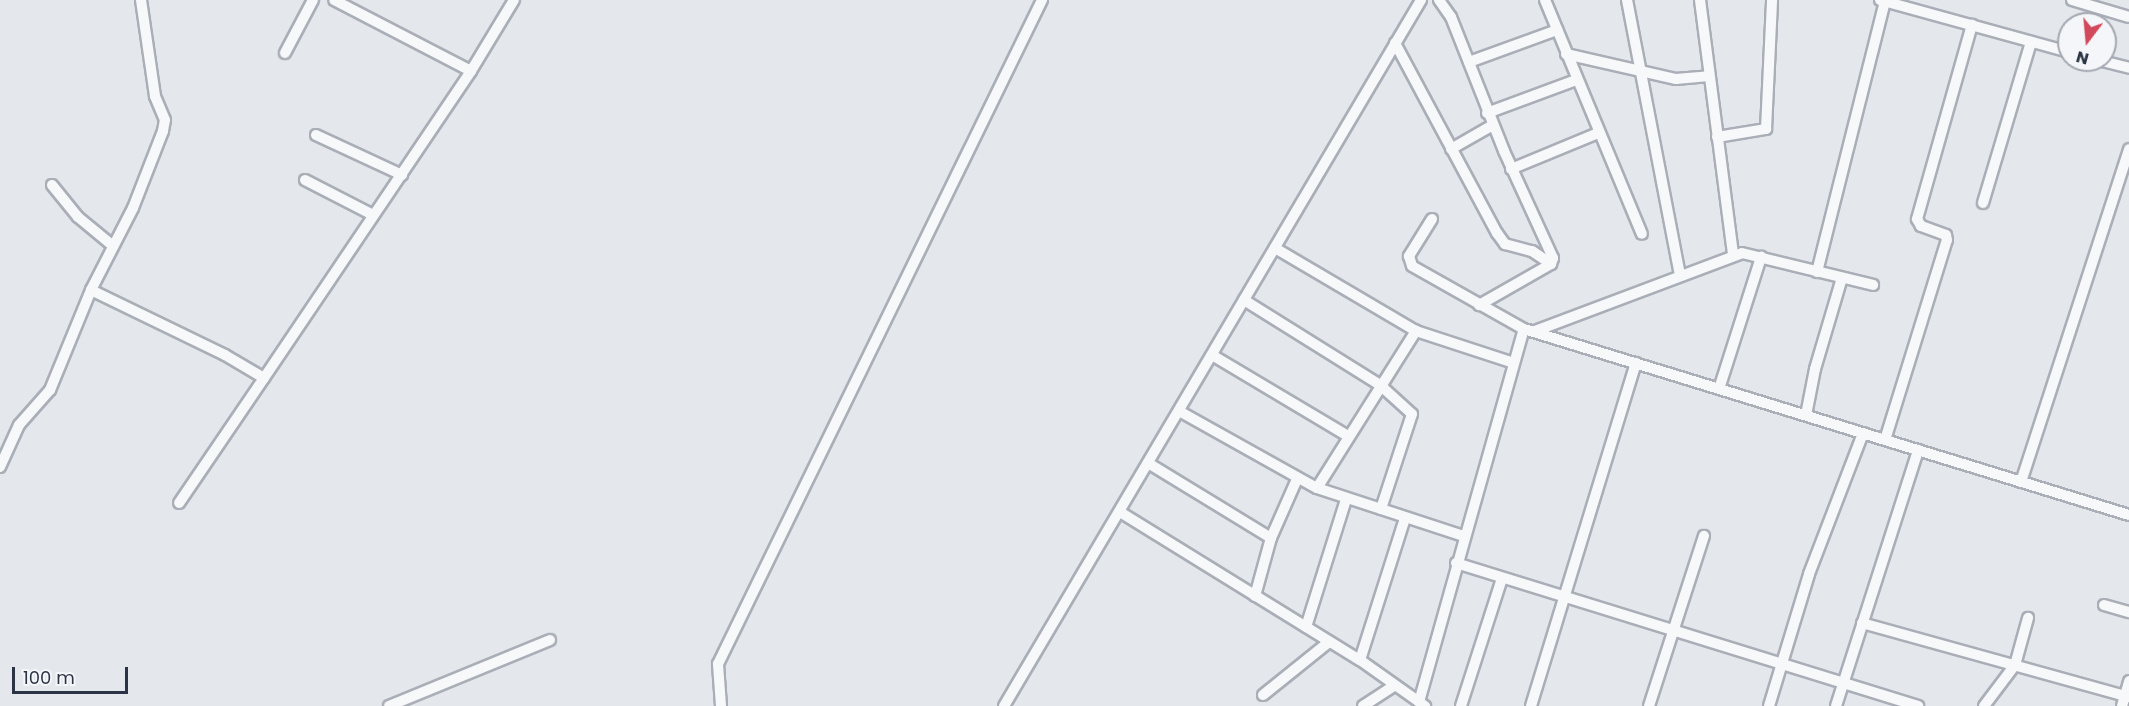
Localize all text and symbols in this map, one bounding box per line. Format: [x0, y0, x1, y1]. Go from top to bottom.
north arrow [2057, 12, 2117, 72]
text: N [2073, 45, 2091, 71]
scale bar [15, 655, 130, 693]
text: 100 m [23, 665, 75, 690]

